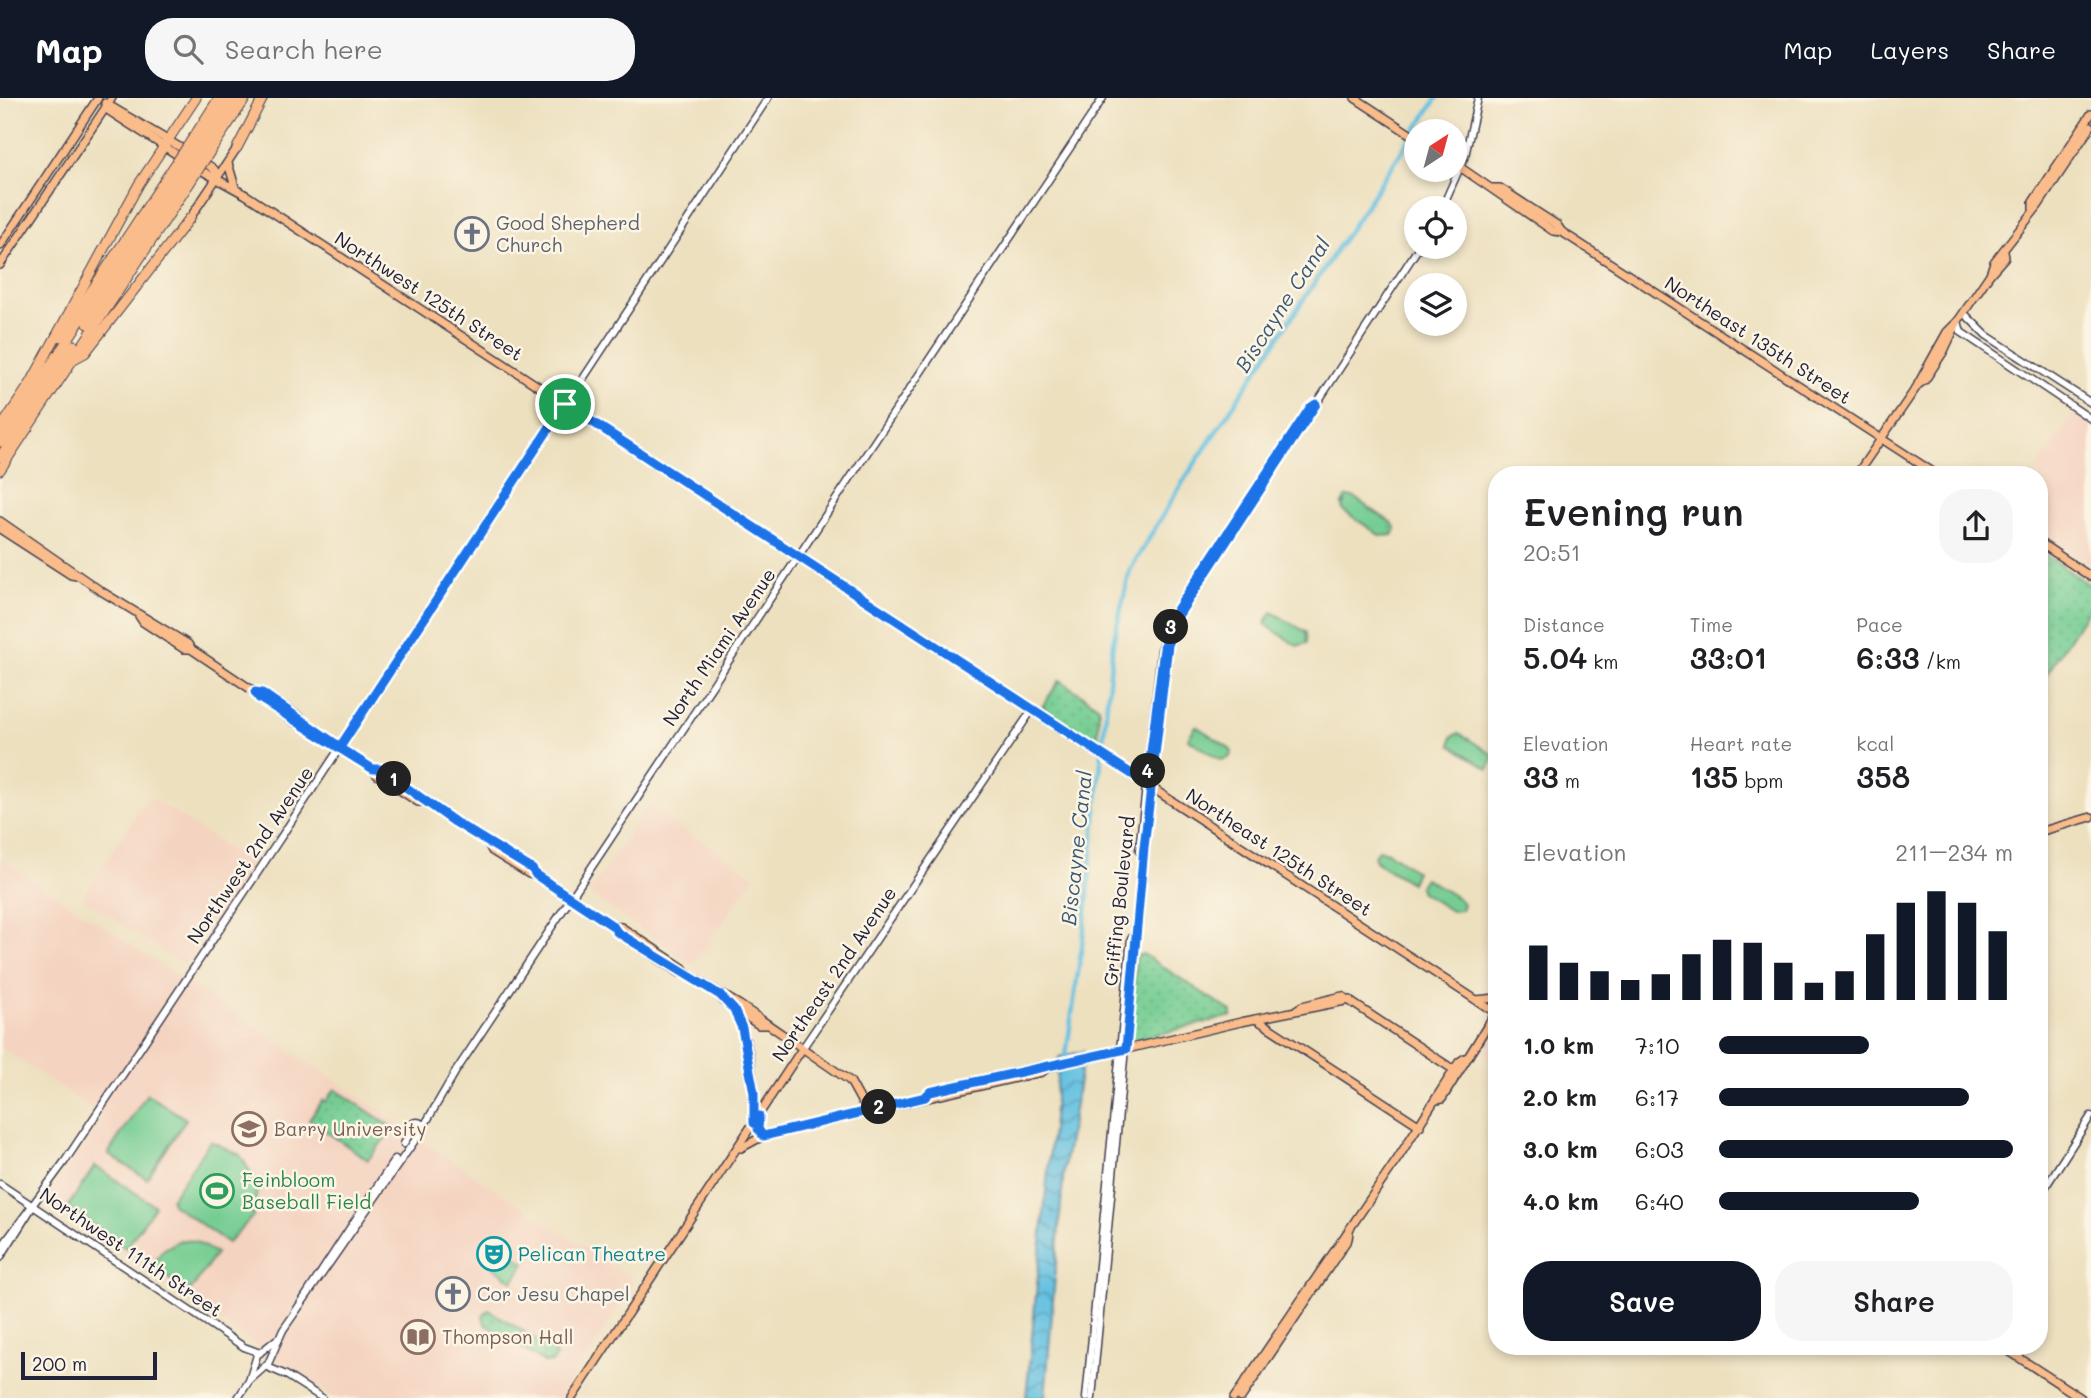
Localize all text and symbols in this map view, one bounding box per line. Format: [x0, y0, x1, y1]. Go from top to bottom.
search box [145, 18, 635, 81]
text: Map [35, 28, 103, 71]
icon: search [169, 30, 207, 68]
text: Search here [225, 32, 383, 66]
text: Map [1784, 34, 1832, 65]
text: Layers [1870, 34, 1949, 65]
text: Share [1987, 34, 2056, 65]
north arrow [1404, 119, 1466, 182]
map controls [1404, 119, 1467, 336]
button: locate [1404, 196, 1467, 259]
place label: Good Shepherd Church [496, 210, 640, 257]
church icon: Good Shepherd Church [453, 215, 491, 253]
street label: Northwest 125th Street [330, 225, 528, 366]
water label: Biscayne Canal [1228, 231, 1336, 377]
street label: Northeast 135th Street [1660, 270, 1856, 409]
button: layers [1404, 273, 1467, 336]
pin [535, 374, 595, 434]
icon: arrive [546, 385, 584, 423]
text: Evening run [1523, 486, 1744, 536]
button: share [1939, 489, 2013, 563]
text: 20:51 [1523, 537, 1581, 567]
street label: North Miami Avenue [656, 563, 781, 731]
pin: 3 [1154, 610, 1188, 644]
text: Distance [1523, 612, 1605, 637]
text: Time [1690, 612, 1733, 637]
text: Pace [1856, 612, 1903, 637]
text: 3 [1165, 614, 1176, 639]
text: 5.04 [1523, 637, 1587, 677]
text: 33:01 [1690, 637, 1767, 677]
text: 6:33 [1856, 637, 1920, 677]
text: km [1587, 649, 1619, 674]
text: /km [1920, 649, 1961, 674]
text: Elevation [1523, 731, 1608, 756]
text: Heart rate [1690, 731, 1792, 756]
text: kcal [1856, 731, 1894, 756]
pin: 4 [1130, 754, 1166, 788]
text: 33 [1523, 756, 1559, 796]
text: 135 [1690, 756, 1738, 796]
text: 358 [1856, 756, 1910, 796]
text: 4 [1141, 758, 1154, 783]
street label: Northwest 2nd Avenue [181, 761, 318, 948]
pin: 1 [376, 762, 412, 796]
text: 1 [389, 766, 398, 791]
water label: Biscayne Canal [1054, 768, 1097, 927]
text: m [1559, 768, 1580, 793]
text: bpm [1738, 768, 1783, 793]
street label: Northeast 125th Street [1181, 782, 1377, 921]
street label: Griffing Boulevard [1097, 815, 1140, 987]
text: Elevation [1523, 837, 1626, 867]
text: 211–234 m [1895, 837, 2013, 867]
street label: Northeast 2nd Avenue [766, 881, 902, 1066]
text: 1.0 km [1523, 1030, 1594, 1060]
text: 7:10 [1635, 1030, 1679, 1060]
text: 2.0 km [1523, 1082, 1597, 1112]
text: 6:17 [1635, 1082, 1679, 1112]
pin: 2 [862, 1090, 896, 1124]
text: 2 [873, 1094, 884, 1119]
school or university icon: Barry University [230, 1110, 268, 1148]
place label: Barry University [274, 1116, 426, 1141]
text: 3.0 km [1523, 1134, 1598, 1164]
text: 6:03 [1635, 1134, 1684, 1164]
place label: Feinbloom Baseball Field [242, 1167, 371, 1214]
sports icon: Feinbloom Baseball Field [198, 1172, 236, 1210]
street label: Northwest 111th Street [35, 1181, 227, 1322]
text: 4.0 km [1523, 1186, 1598, 1216]
text: 6:40 [1635, 1186, 1684, 1216]
theatre icon: Pelican Theatre [475, 1235, 513, 1273]
place label: Pelican Theatre [518, 1241, 666, 1266]
button: Save [1523, 1261, 1761, 1341]
button: Share [1775, 1261, 2013, 1341]
church icon: Cor Jesu Chapel [434, 1275, 472, 1313]
place label: Cor Jesu Chapel [477, 1281, 630, 1306]
library icon: Thompson Hall [399, 1318, 437, 1356]
place label: Thompson Hall [442, 1324, 573, 1349]
scale bar [21, 1349, 158, 1381]
text: 200 m [32, 1351, 87, 1376]

